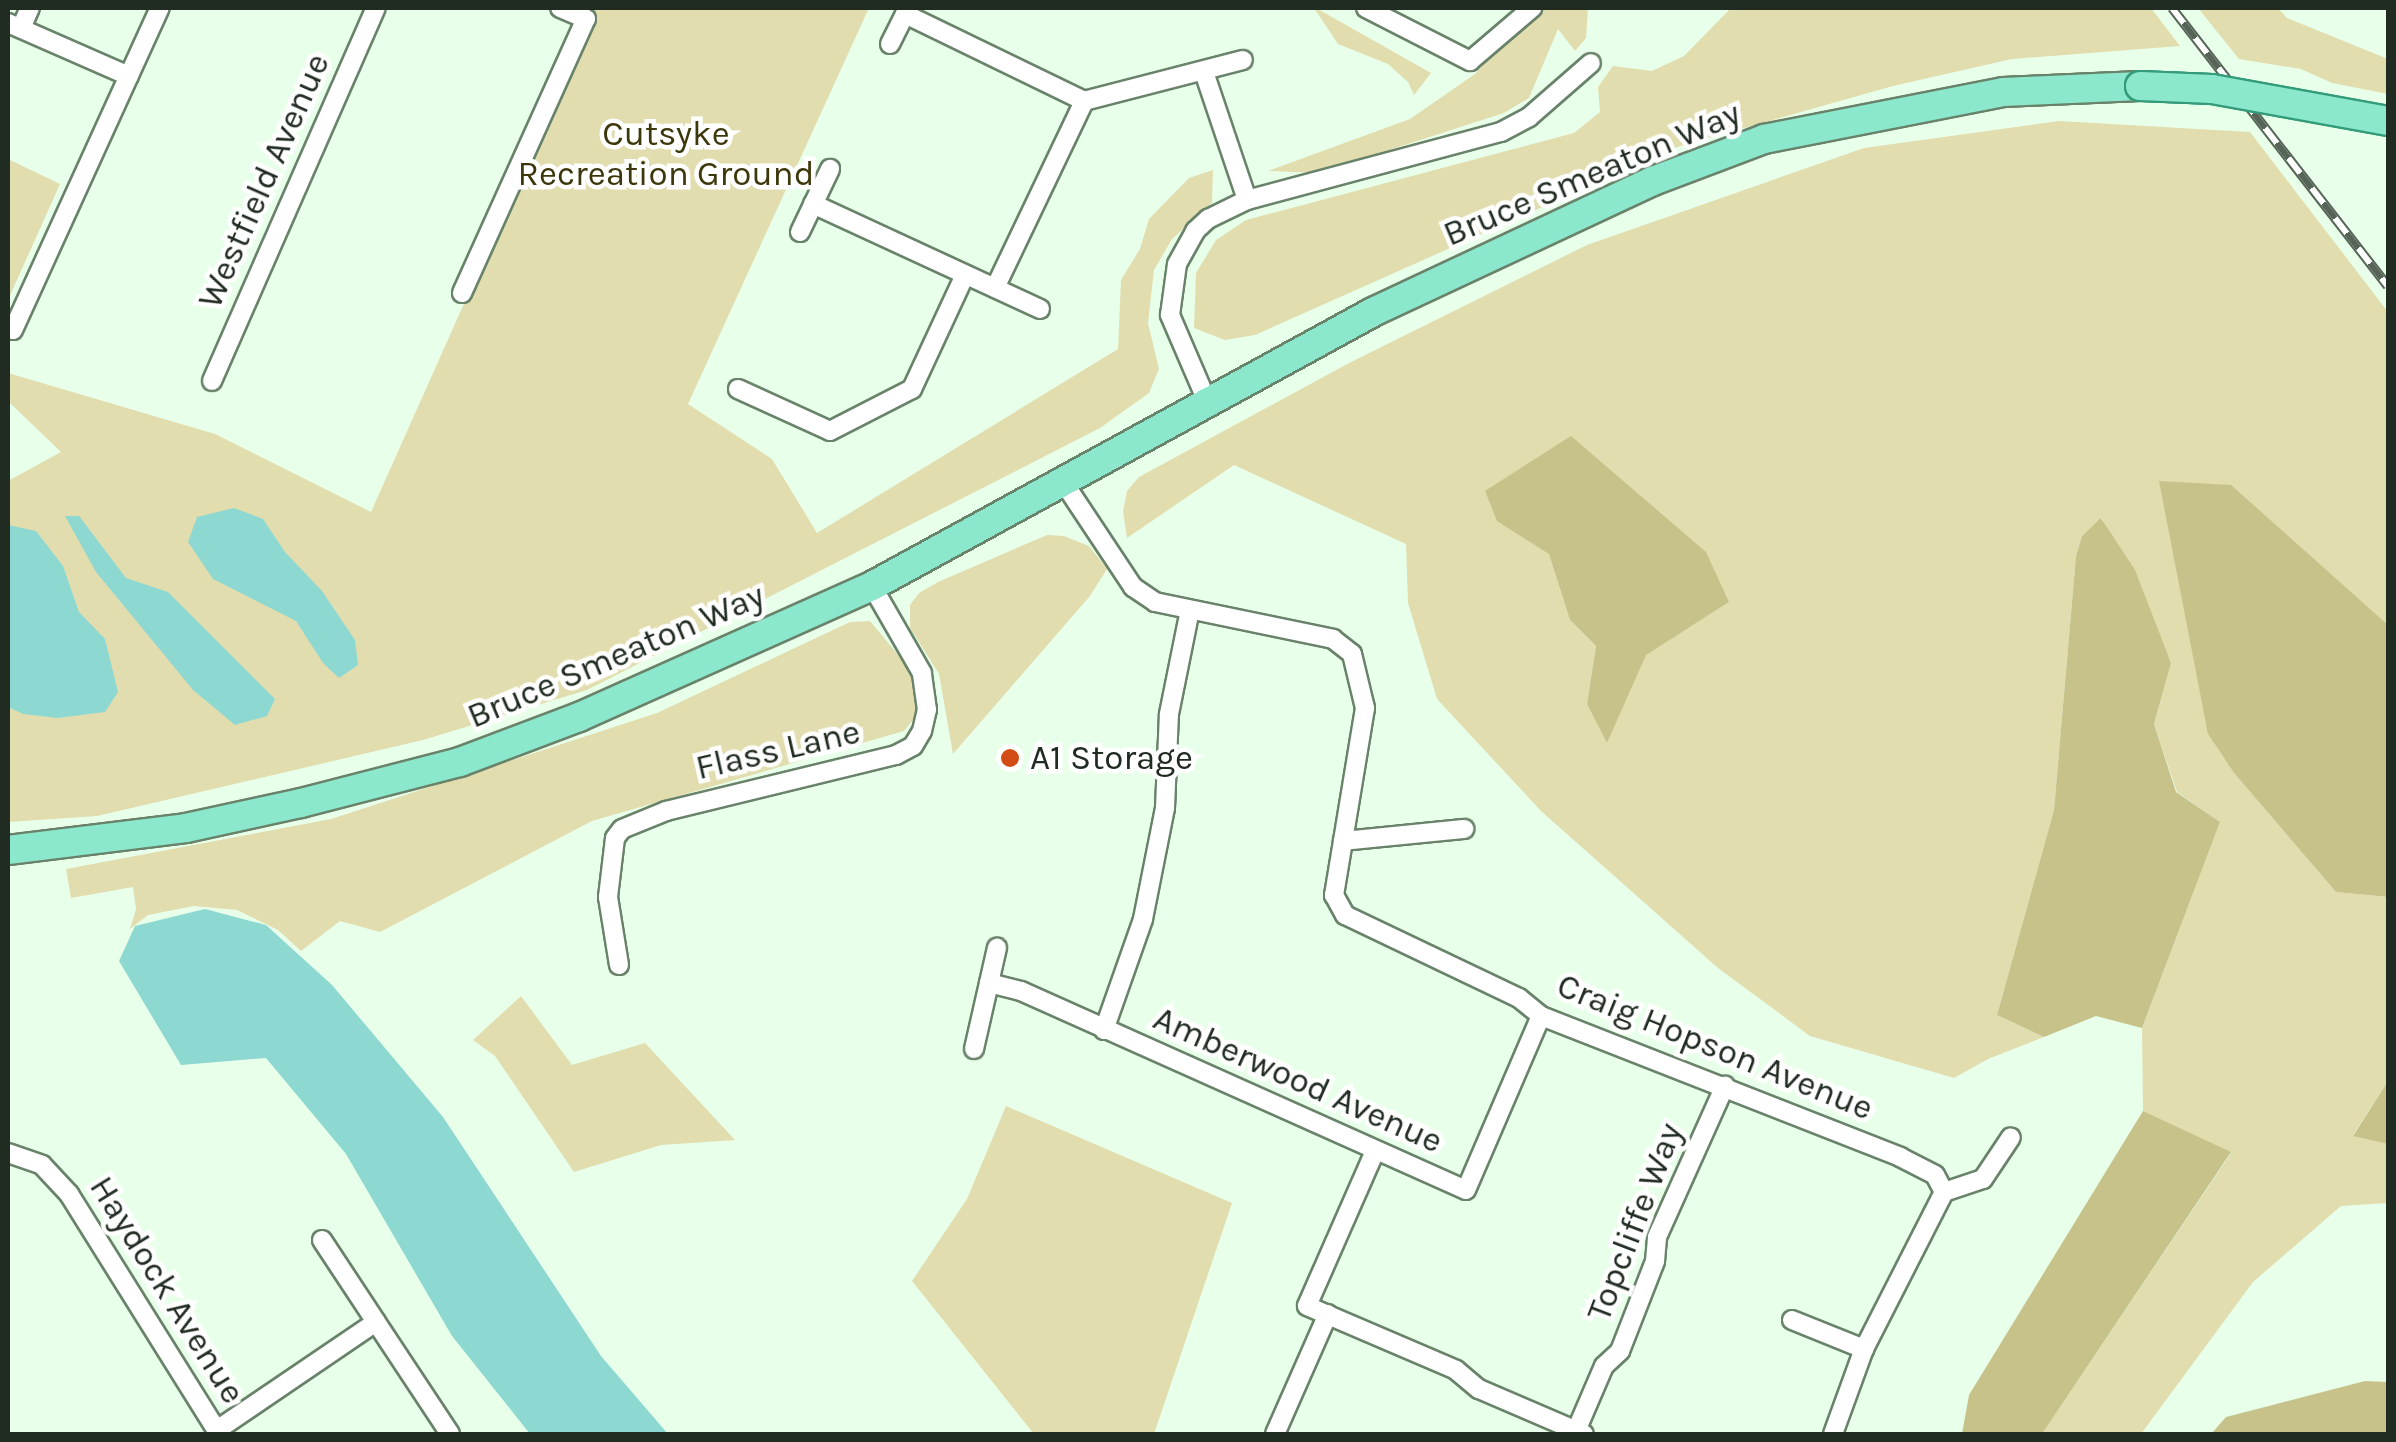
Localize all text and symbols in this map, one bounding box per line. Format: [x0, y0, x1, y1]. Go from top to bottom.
street label: Westfield Avenue [189, 47, 339, 315]
street label: Bruce Smeaton Way [1437, 92, 1747, 256]
park label: Cutsyke Recreation Ground [518, 113, 814, 195]
street label: Bruce Smeaton Way [461, 574, 771, 738]
street label: Flass Lane [692, 711, 864, 789]
place label: A1 Storage [1030, 737, 1193, 779]
marker: A1 Storage [999, 747, 1021, 769]
street label: Craig Hopson Avenue [1551, 964, 1879, 1130]
street label: Amberwood Avenue [1147, 997, 1449, 1163]
street label: Topcliffe Way [1578, 1117, 1692, 1327]
street label: Haydock Avenue [80, 1169, 254, 1411]

